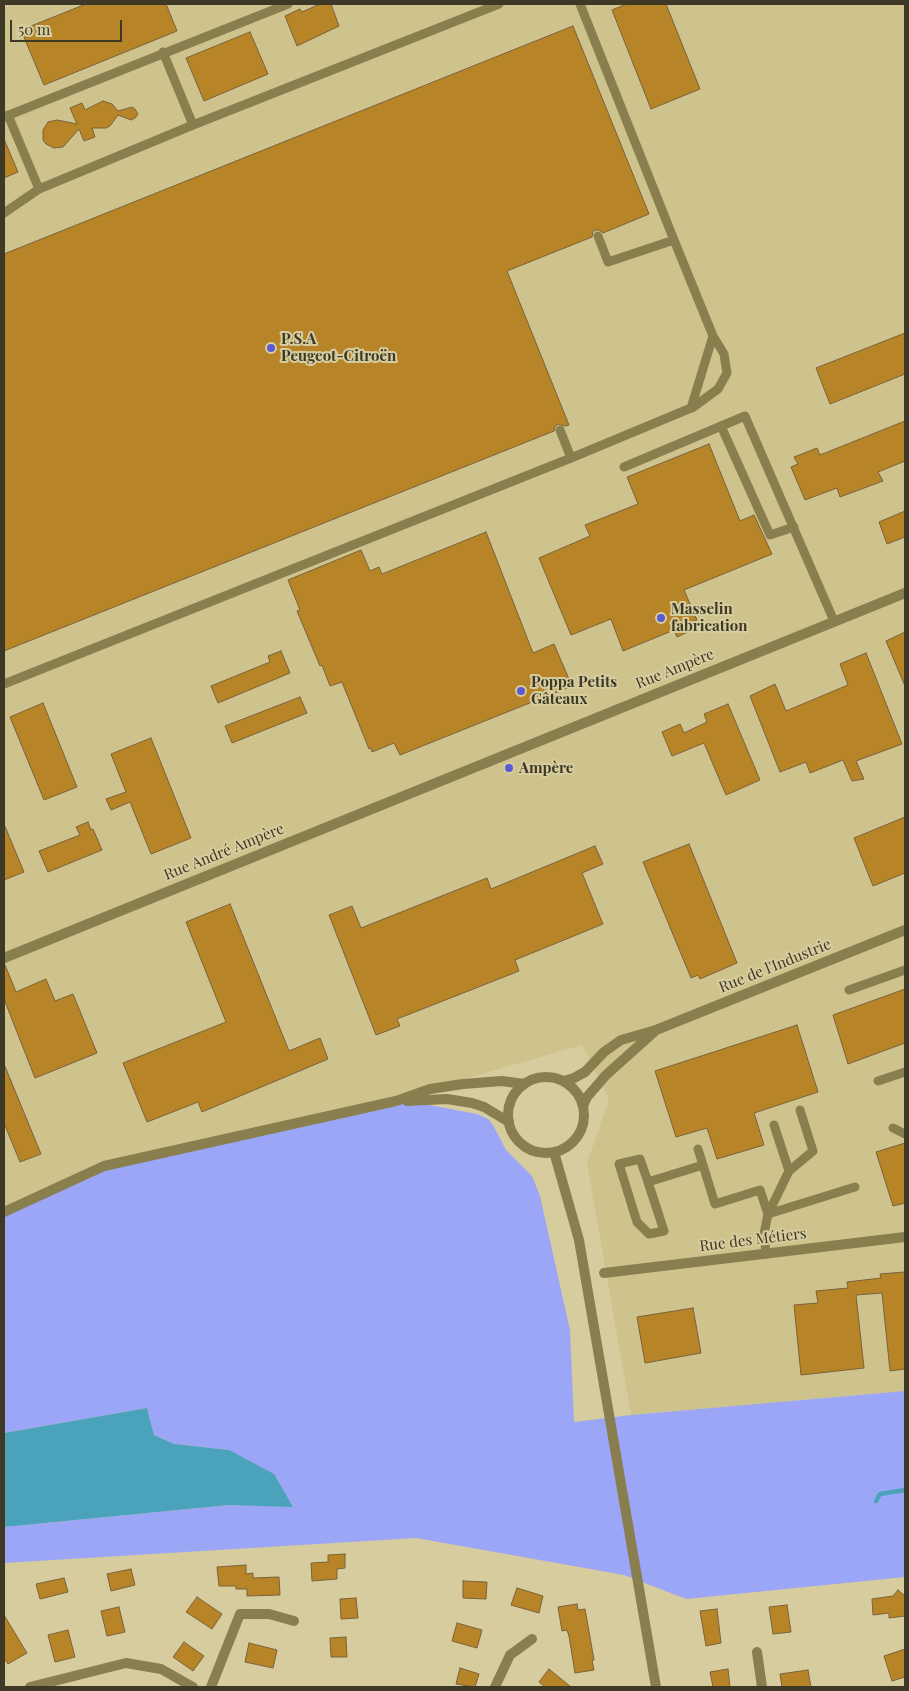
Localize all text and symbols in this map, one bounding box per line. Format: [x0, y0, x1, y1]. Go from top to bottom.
scale bar [12, 10, 125, 42]
text: 50 m [18, 19, 50, 39]
place label: P.S.A Peugeot-Citroën [281, 330, 396, 365]
marker: P.S.A Peugeot-Citroën [265, 342, 277, 354]
place label: Masselin fabrication [671, 600, 747, 635]
marker: Masselin fabrication [655, 612, 667, 624]
street label: Rue Ampère [633, 645, 717, 693]
place label: Poppa Petits Gâteaux [531, 673, 617, 708]
marker: Poppa Petits Gâteaux [515, 685, 527, 697]
place label: Ampère [519, 759, 573, 777]
marker: Ampère [503, 762, 515, 774]
street label: Rue André Ampère [161, 820, 287, 884]
street label: Rue de l'Industrie [716, 935, 834, 997]
street label: Rue des Métiers [699, 1225, 807, 1255]

